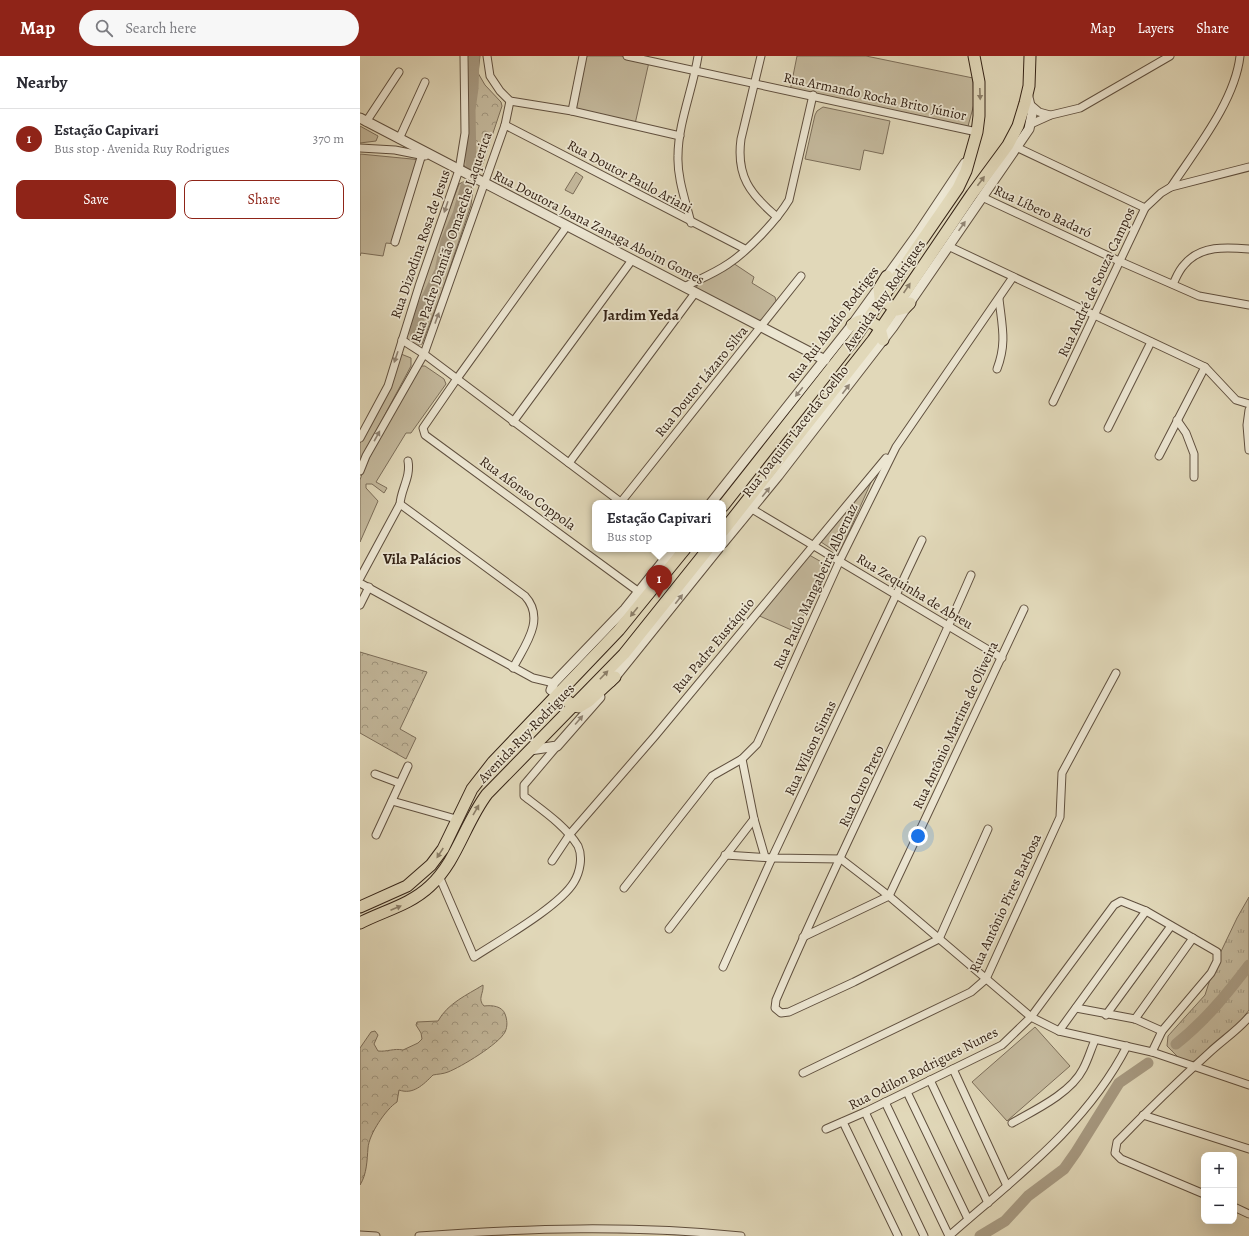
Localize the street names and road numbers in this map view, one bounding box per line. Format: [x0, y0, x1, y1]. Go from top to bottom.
street label: Rua Armando Rocha Brito Júnior [782, 68, 969, 125]
street label: Rua Padre Damião Omaeche Laquerica [406, 129, 497, 345]
street label: Rua Doutor Paulo Ariani [564, 135, 696, 218]
street label: Rua Doutora Joana Zanaga Aboim Gomes [490, 166, 708, 289]
street label: Rua Dizodina Rosa de Jesus [386, 167, 455, 321]
street label: Rua Líbero Badaró [991, 181, 1095, 242]
street label: Rua André de Souza Campos [1053, 204, 1140, 360]
street label: Avenida Ruy Rodrigues [838, 236, 930, 356]
street label: Rua Rui Abadio Rodriges [783, 262, 883, 386]
street label: Rua Doutor Lázaro Silva [651, 321, 752, 441]
street label: Rua Joaquim Lacerda Coelho [738, 361, 853, 501]
street label: Rua Afonso Coppola [476, 452, 580, 535]
street label: Rua Paulo Mangabeira Albernaz [768, 500, 862, 672]
street label: Rua Zequinha de Abreu [853, 549, 977, 634]
street label: Rua Padre Eustáquio [668, 594, 759, 697]
street label: Rua Antônio Martins de Oliveira [908, 638, 1003, 812]
street label: Avenida Ruy Rodrigues [473, 679, 579, 788]
street label: Rua Wilson Simas [780, 698, 841, 799]
street label: Rua Ouro Preto [834, 742, 889, 830]
street label: Rua Antônio Pires Barbosa [965, 830, 1046, 976]
street label: Rua Odilon Rodrigues Nunes [845, 1022, 1001, 1114]

